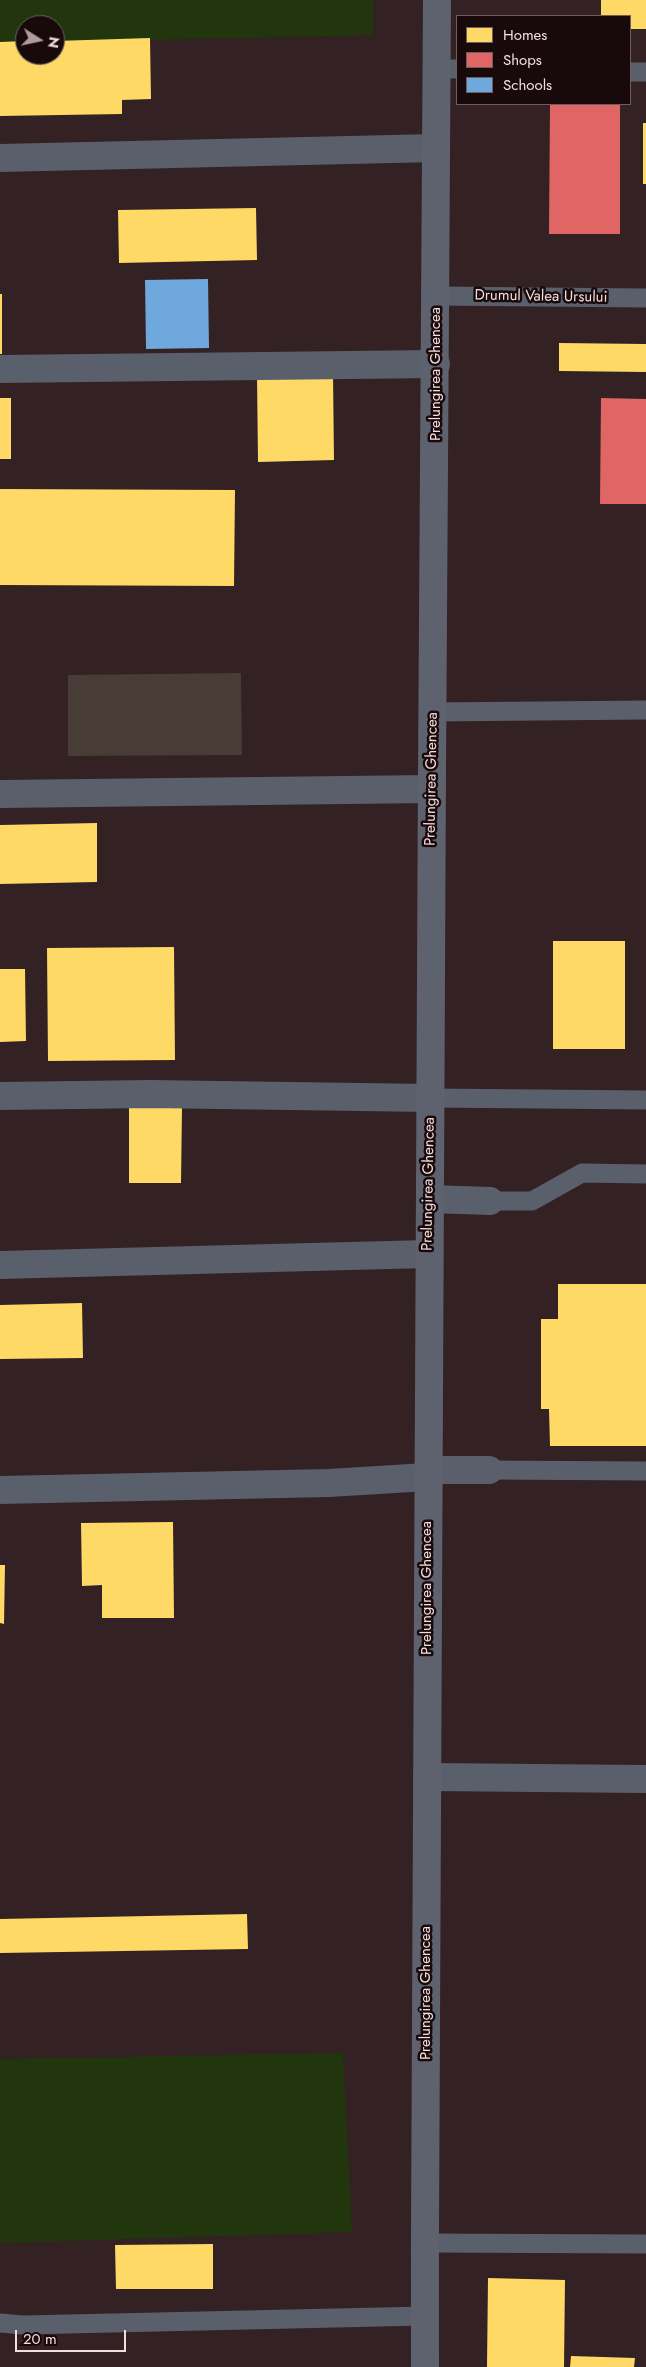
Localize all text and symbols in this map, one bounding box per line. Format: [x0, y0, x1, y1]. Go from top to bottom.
north arrow [15, 15, 65, 65]
legend [456, 15, 631, 105]
text: Homes [503, 24, 547, 46]
text: N [43, 35, 65, 50]
text: Shops [503, 49, 542, 71]
text: Schools [503, 74, 552, 96]
street label: Drumul Valea Ursului [474, 287, 608, 307]
street label: Prelungirea Ghencea [427, 307, 445, 441]
street label: Prelungirea Ghencea [422, 712, 442, 846]
street label: Prelungirea Ghencea [419, 1117, 439, 1251]
street label: Prelungirea Ghencea [418, 1521, 436, 1655]
street label: Prelungirea Ghencea [417, 1926, 435, 2060]
scale bar [18, 2320, 129, 2352]
text: 20 m [23, 2328, 57, 2350]

